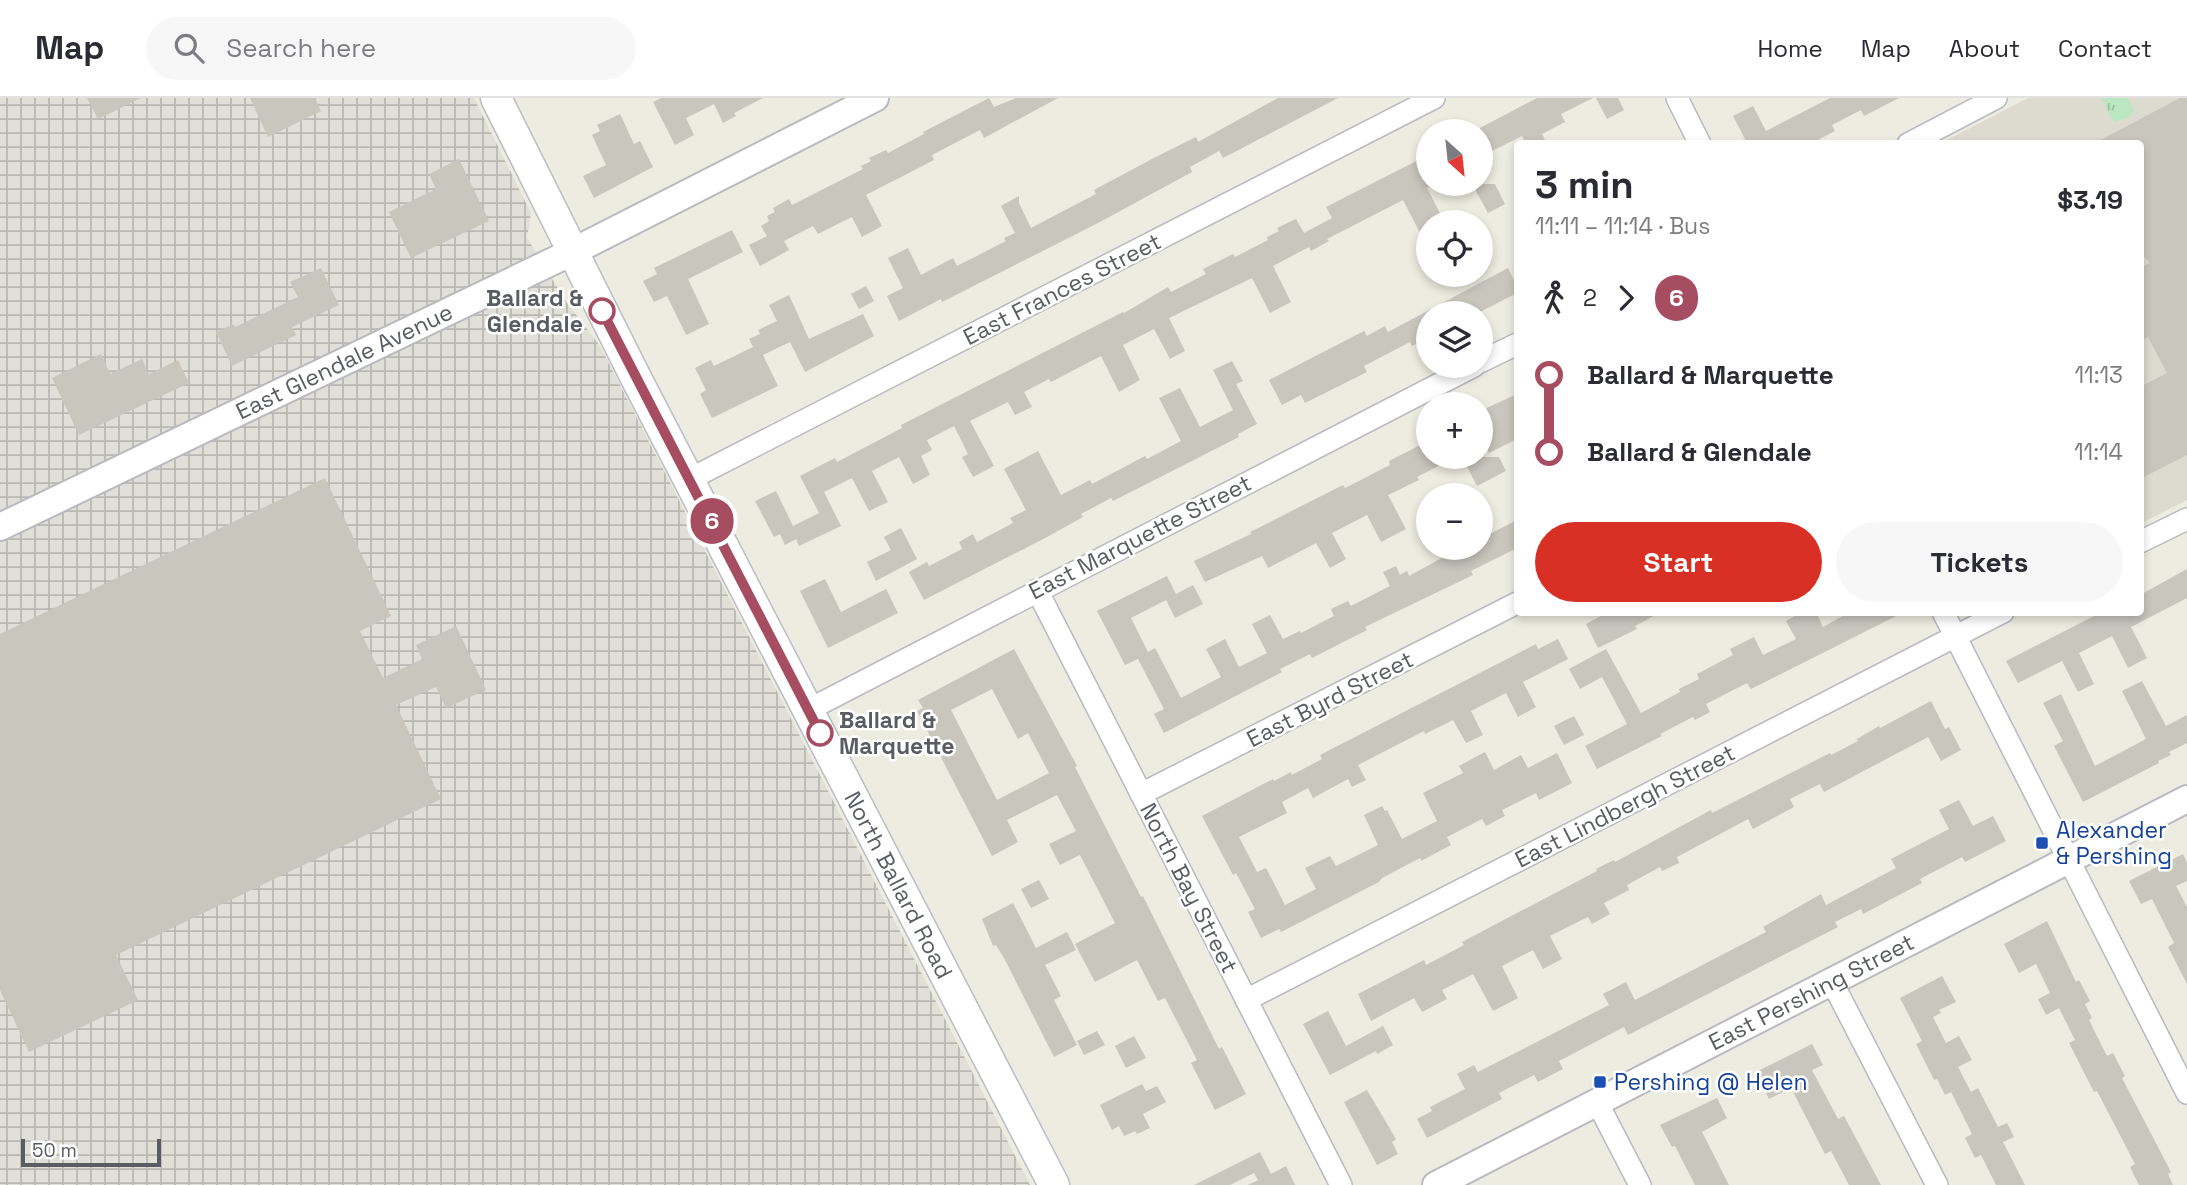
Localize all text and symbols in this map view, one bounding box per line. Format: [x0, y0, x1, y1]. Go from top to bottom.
search box [146, 17, 636, 80]
text: Map [35, 27, 104, 69]
icon: search [170, 29, 208, 67]
text: Search here [226, 31, 376, 65]
text: Home [1757, 33, 1823, 64]
text: Map [1861, 33, 1911, 64]
text: About [1949, 33, 2020, 64]
text: Contact [2058, 33, 2152, 64]
north arrow [1416, 119, 1493, 196]
map controls [1416, 119, 1493, 560]
text: 3 min [1535, 161, 1634, 209]
text: $3.19 [2057, 183, 2123, 217]
button: locate [1416, 210, 1493, 287]
text: 11:11 – 11:14 · Bus [1535, 211, 1710, 241]
street label: East Frances Street [958, 226, 1166, 352]
icon: walk [1535, 279, 1573, 317]
icon: forward [1607, 279, 1645, 317]
text: 6 [1669, 282, 1684, 313]
place label: Ballard & Glendale [486, 283, 583, 339]
text: 2 [1583, 283, 1597, 313]
street label: East Glendale Avenue [231, 297, 458, 426]
marker: Ballard & Glendale [589, 298, 615, 324]
button: layers [1416, 301, 1493, 378]
text: Ballard & Marquette [1587, 358, 1834, 392]
text: 11:13 [2074, 360, 2123, 390]
button: + [1416, 392, 1493, 469]
text: Ballard & Glendale [1587, 435, 1812, 469]
text: 11:14 [2074, 437, 2123, 467]
street label: East Marquette Street [1024, 468, 1256, 606]
button: − [1416, 483, 1493, 560]
line badge: 6 [689, 498, 735, 544]
text: 6 [705, 505, 719, 536]
button: Start [1535, 522, 1822, 602]
button: Tickets [1836, 522, 2123, 602]
street label: East Byrd Street [1242, 644, 1418, 754]
place label: Ballard & Marquette [839, 705, 955, 761]
marker: Ballard & Marquette [807, 720, 833, 746]
street label: East Lindbergh Street [1510, 737, 1740, 875]
street label: North Ballard Road [838, 786, 960, 984]
street label: North Bay Street [1133, 798, 1245, 978]
place label: Alexander & Pershing [2056, 815, 2172, 871]
marker: Alexander & Pershing [2034, 835, 2050, 851]
street label: East Pershing Street [1704, 927, 1919, 1057]
place label: Pershing @ Helen [1614, 1067, 1808, 1097]
marker: Pershing @ Helen [1592, 1074, 1608, 1090]
scale bar [21, 1136, 161, 1168]
text: 50 m [32, 1138, 77, 1163]

